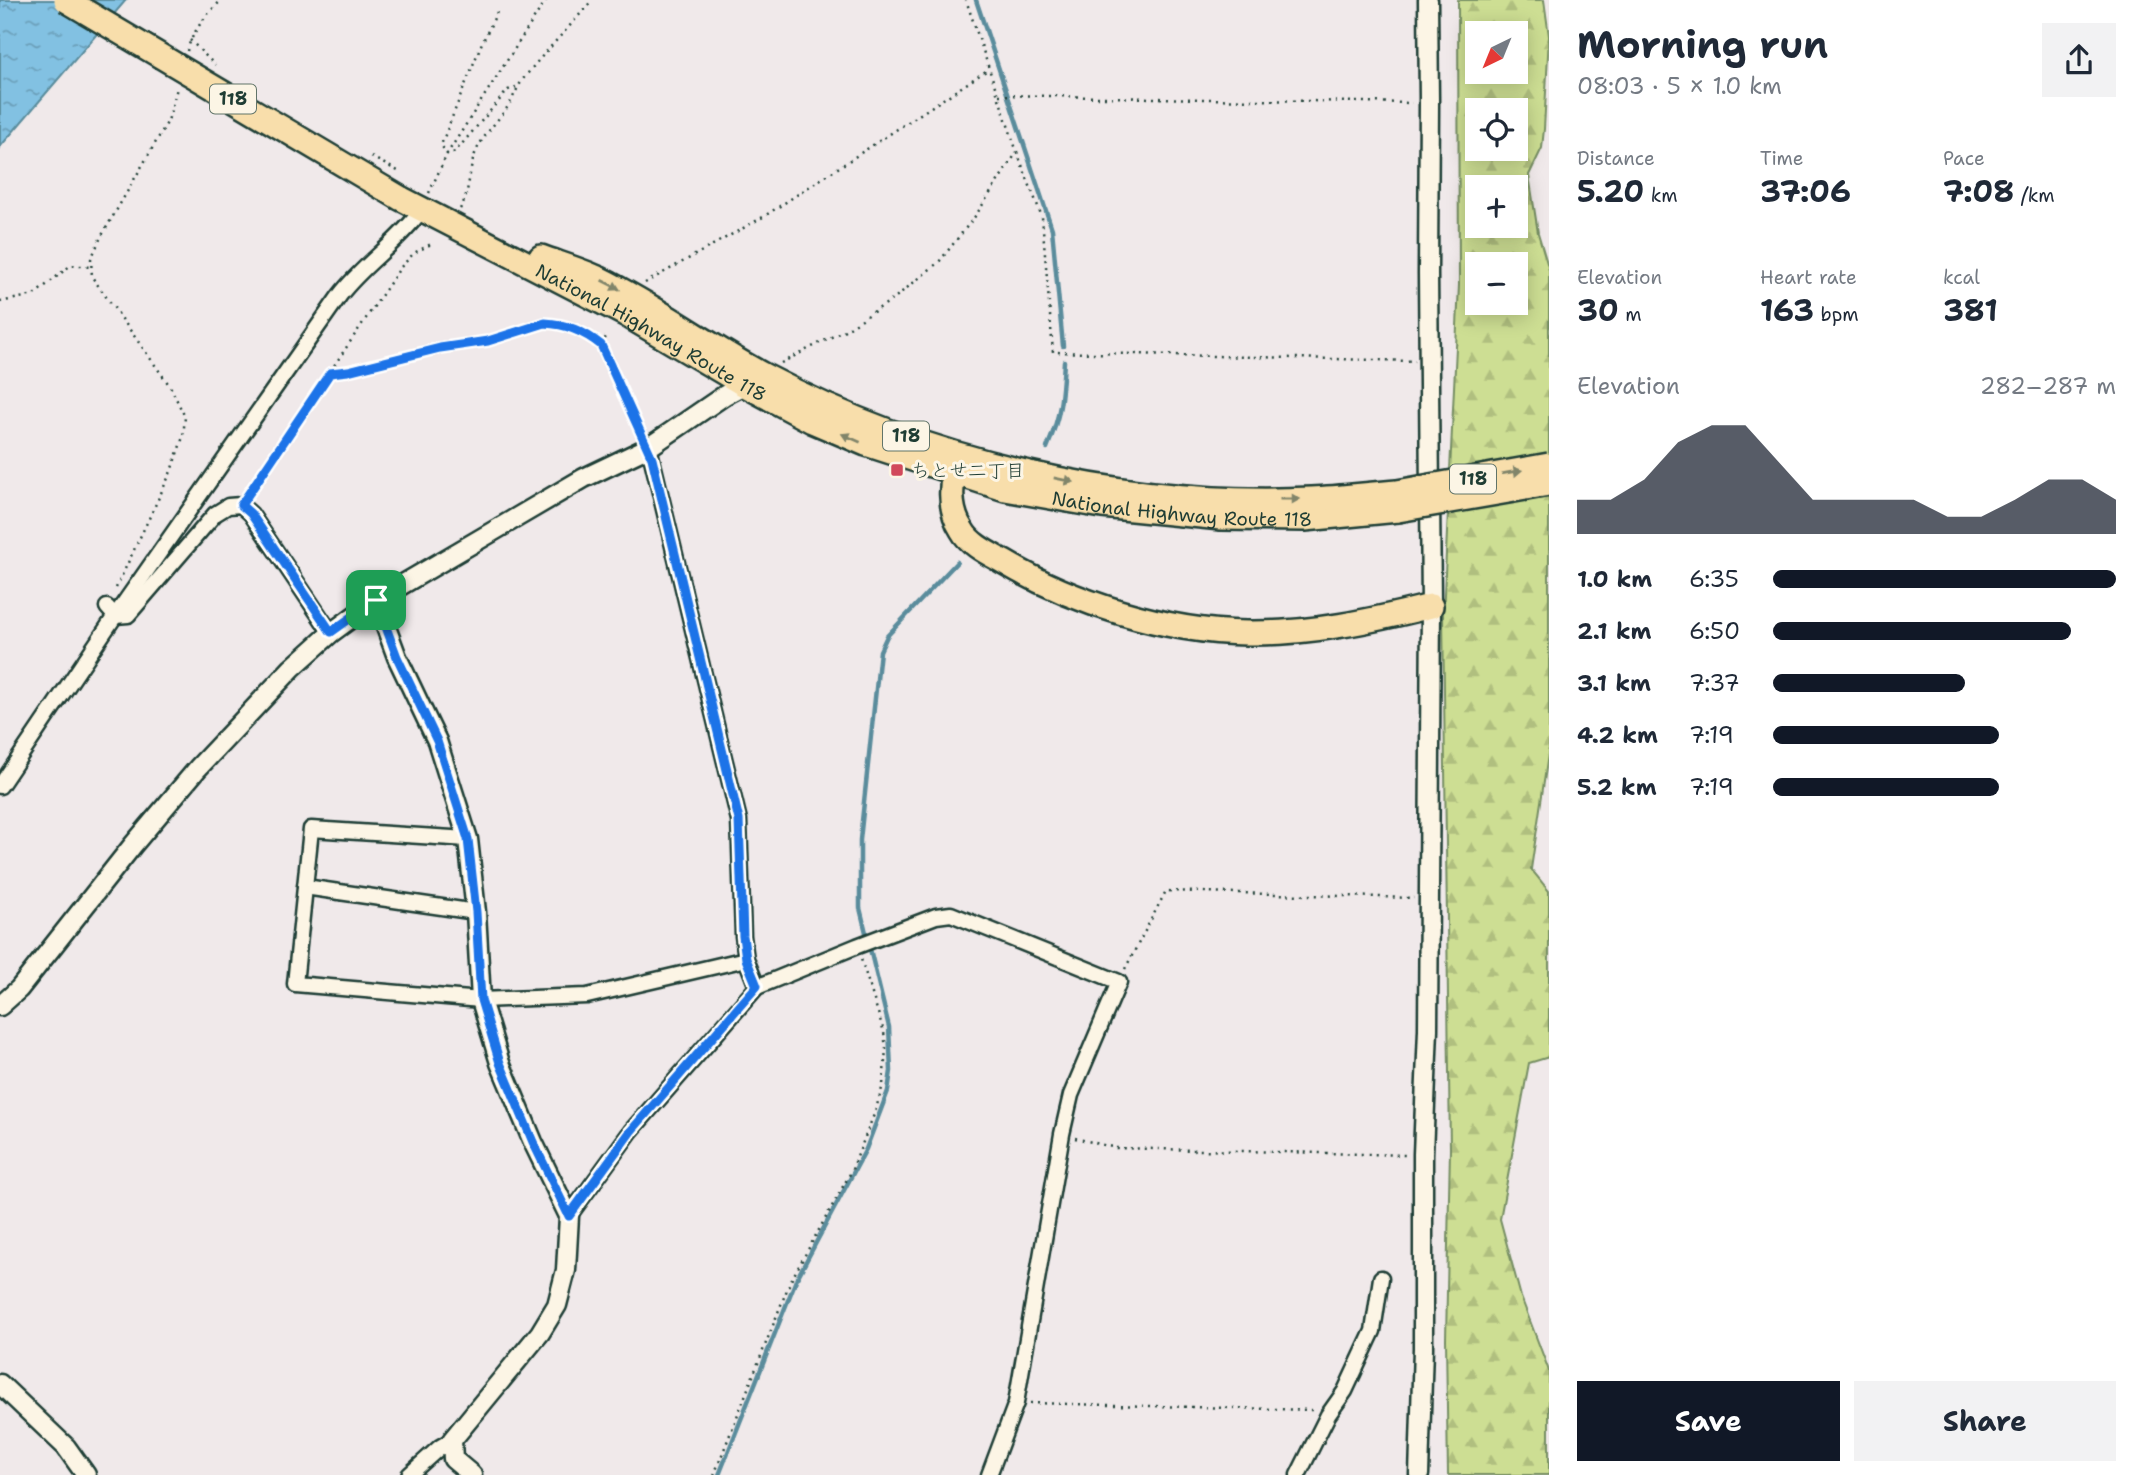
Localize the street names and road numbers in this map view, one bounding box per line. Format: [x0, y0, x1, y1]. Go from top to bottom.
road number: 118 [210, 84, 256, 114]
street label: National Highway Route 118 [532, 258, 771, 407]
road number: 118 [883, 422, 929, 450]
road number: 118 [1450, 464, 1496, 494]
street label: National Highway Route 118 [1050, 485, 1313, 532]

